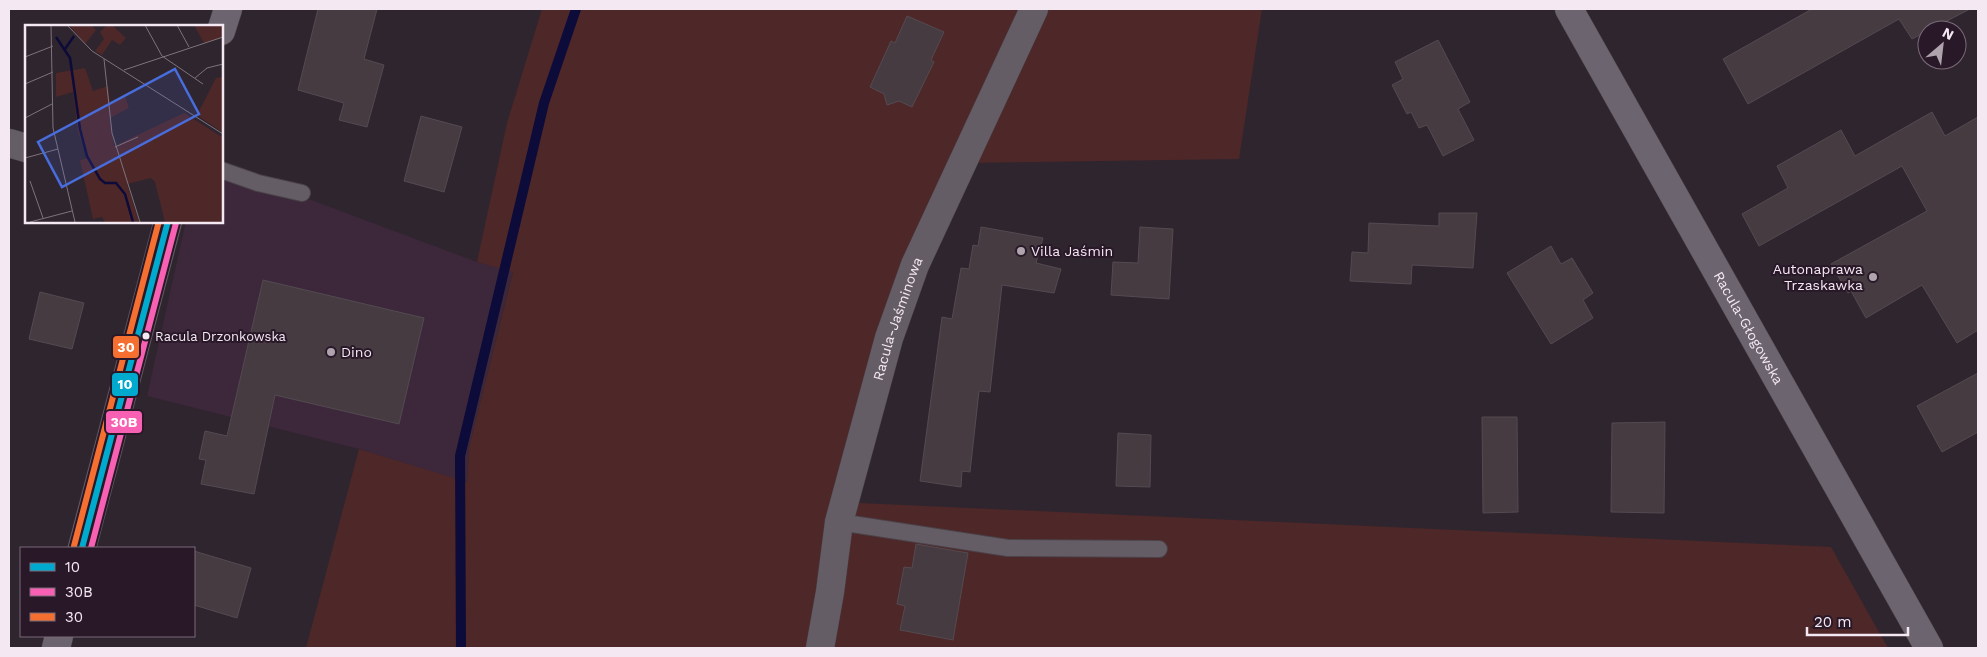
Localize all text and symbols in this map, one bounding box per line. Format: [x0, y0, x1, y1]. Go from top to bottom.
north arrow [1917, 20, 1967, 70]
text: N [1940, 24, 1956, 43]
inset map [25, 25, 222, 222]
place label: Villa Jaśmin [1031, 243, 1113, 259]
marker: Villa Jaśmin [1015, 245, 1027, 257]
street label: Racula-Jaśminowa [870, 254, 926, 382]
place label: Autonaprawa Trzaskawka [1773, 261, 1863, 293]
street label: Racula-Głogowska [1711, 269, 1787, 387]
marker: Autonaprawa Trzaskawka [1867, 271, 1879, 283]
place label: Racula Drzonkowska [155, 329, 287, 344]
marker: Racula Drzonkowska [141, 331, 151, 341]
line badge: 30 [112, 335, 140, 359]
text: 30 [117, 339, 135, 355]
place label: Dino [341, 344, 372, 360]
marker: Dino [325, 346, 337, 358]
line badge: 10 [111, 372, 139, 397]
text: 10 [117, 376, 133, 392]
line badge: 30B [105, 410, 143, 434]
text: 30B [111, 414, 138, 430]
legend [20, 547, 195, 637]
text: 10 [65, 558, 80, 576]
text: 30B [65, 583, 93, 601]
scale bar [1807, 604, 1908, 636]
text: 30 [65, 608, 83, 626]
text: 20 m [1814, 613, 1852, 631]

